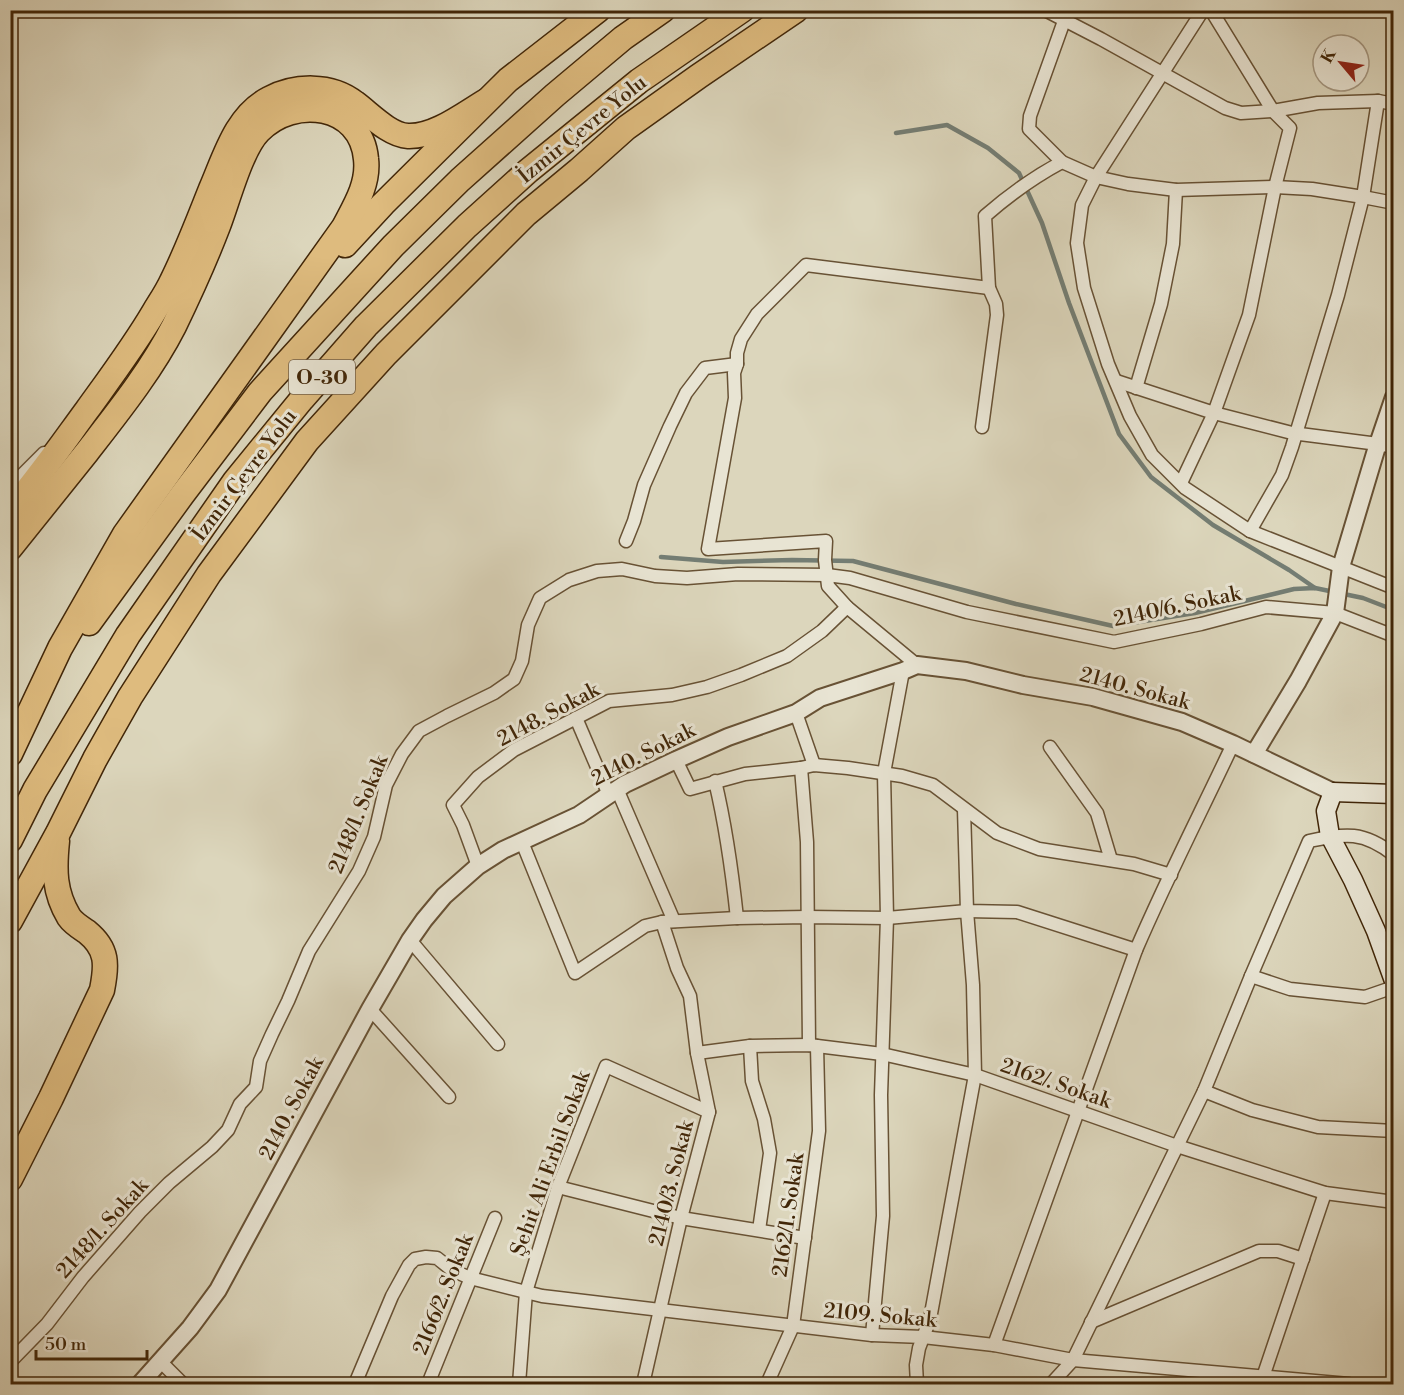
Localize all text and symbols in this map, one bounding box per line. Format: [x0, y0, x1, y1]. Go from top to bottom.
north arrow [1311, 33, 1371, 93]
text: K [1317, 45, 1341, 67]
street label: İzmir Çevre Yolu [512, 68, 652, 190]
road number: O-30 [289, 360, 355, 394]
street label: İzmir Çevre Yolu [185, 403, 303, 547]
street label: 2140/6. Sokak [1111, 581, 1244, 633]
street label: 2140. Sokak [1077, 662, 1194, 716]
street label: 2148. Sokak [493, 677, 605, 753]
street label: 2140. Sokak [587, 717, 701, 792]
street label: 2148/1. Sokak [323, 750, 395, 877]
street label: 2140. Sokak [254, 1052, 330, 1164]
street label: 2162/. Sokak [997, 1053, 1115, 1115]
street label: Şehit Ali Erbil Sokak [505, 1066, 597, 1260]
street label: 2140/3. Sokak [644, 1117, 700, 1249]
street label: 2162/1. Sokak [767, 1151, 811, 1279]
street label: 2148/1. Sokak [51, 1173, 155, 1284]
street label: 2166/2. Sokak [408, 1229, 480, 1359]
street label: 2109. Sokak [822, 1298, 939, 1334]
scale bar [36, 1323, 147, 1361]
text: 50 m [45, 1333, 87, 1356]

